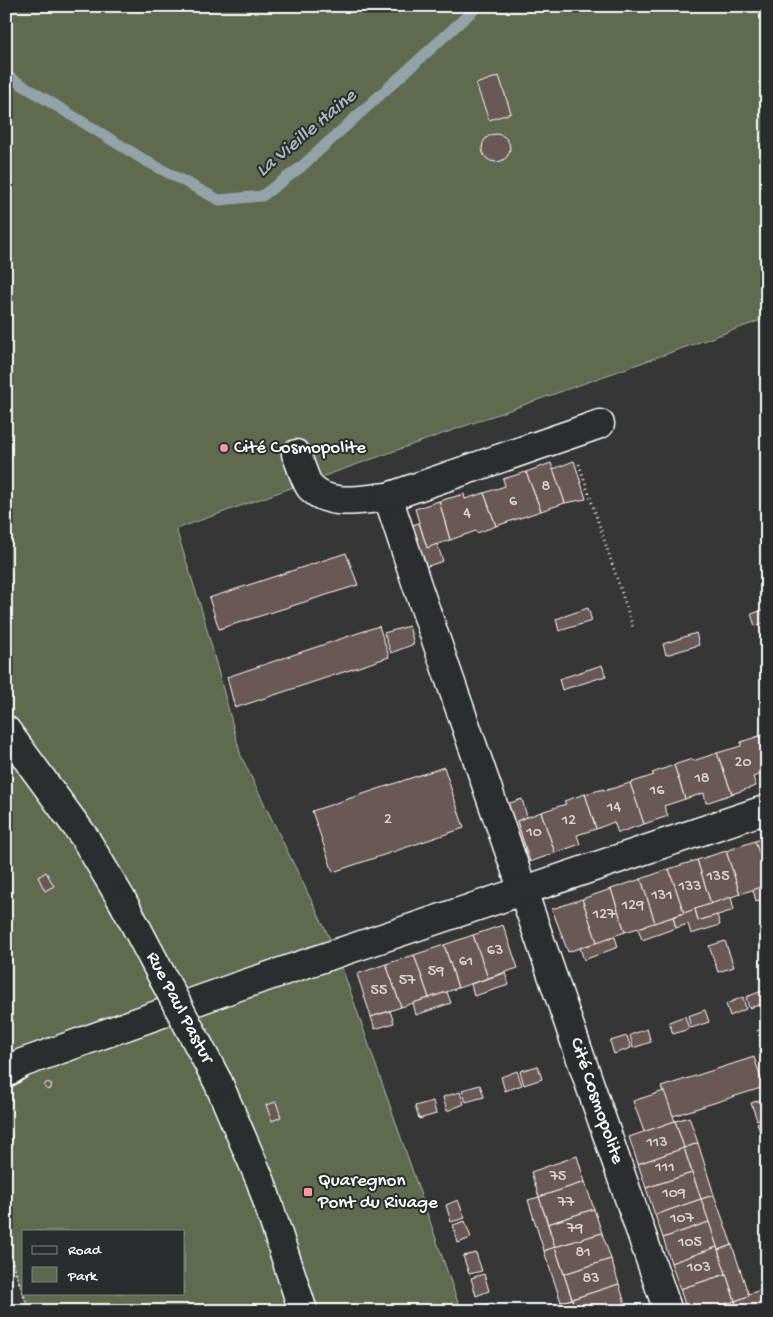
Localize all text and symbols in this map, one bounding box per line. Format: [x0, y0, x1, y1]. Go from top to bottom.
water label: La Vieille Haine [252, 85, 362, 183]
place label: Cité Cosmopolite [234, 437, 366, 460]
marker: Cité Cosmopolite [218, 442, 230, 454]
house number: 8 [542, 478, 551, 497]
house number: 6 [509, 493, 518, 512]
house number: 4 [463, 505, 471, 524]
house number: 20 [735, 754, 751, 773]
house number: 18 [693, 770, 710, 789]
house number: 16 [649, 782, 665, 801]
house number: 14 [606, 799, 621, 818]
house number: 2 [384, 811, 392, 830]
house number: 12 [561, 812, 576, 831]
house number: 10 [525, 824, 542, 843]
house number: 135 [705, 868, 730, 887]
house number: 133 [677, 878, 702, 897]
house number: 131 [650, 887, 673, 906]
house number: 129 [621, 897, 644, 916]
house number: 127 [592, 906, 616, 925]
house number: 63 [487, 942, 503, 961]
street label: Rue Paul Pastur [140, 948, 219, 1070]
house number: 61 [459, 953, 473, 972]
house number: 59 [428, 963, 444, 982]
house number: 57 [399, 972, 416, 991]
house number: 55 [371, 982, 387, 1001]
street label: Cité Cosmopolite [564, 1035, 628, 1167]
house number: 113 [645, 1134, 668, 1153]
house number: 111 [654, 1159, 675, 1178]
house number: 75 [549, 1168, 566, 1187]
place label: Quaregnon Pont du Rivage [317, 1170, 438, 1215]
house number: 109 [661, 1185, 686, 1204]
marker: Quaregnon Pont du Rivage [302, 1186, 314, 1198]
house number: 77 [557, 1194, 575, 1213]
house number: 107 [669, 1210, 695, 1229]
house number: 79 [566, 1220, 583, 1239]
legend [22, 1230, 185, 1294]
house number: 105 [677, 1234, 702, 1253]
text: Road [68, 1242, 102, 1260]
house number: 81 [575, 1244, 591, 1263]
house number: 103 [686, 1259, 711, 1278]
text: Park [67, 1268, 98, 1286]
house number: 83 [582, 1270, 600, 1289]

